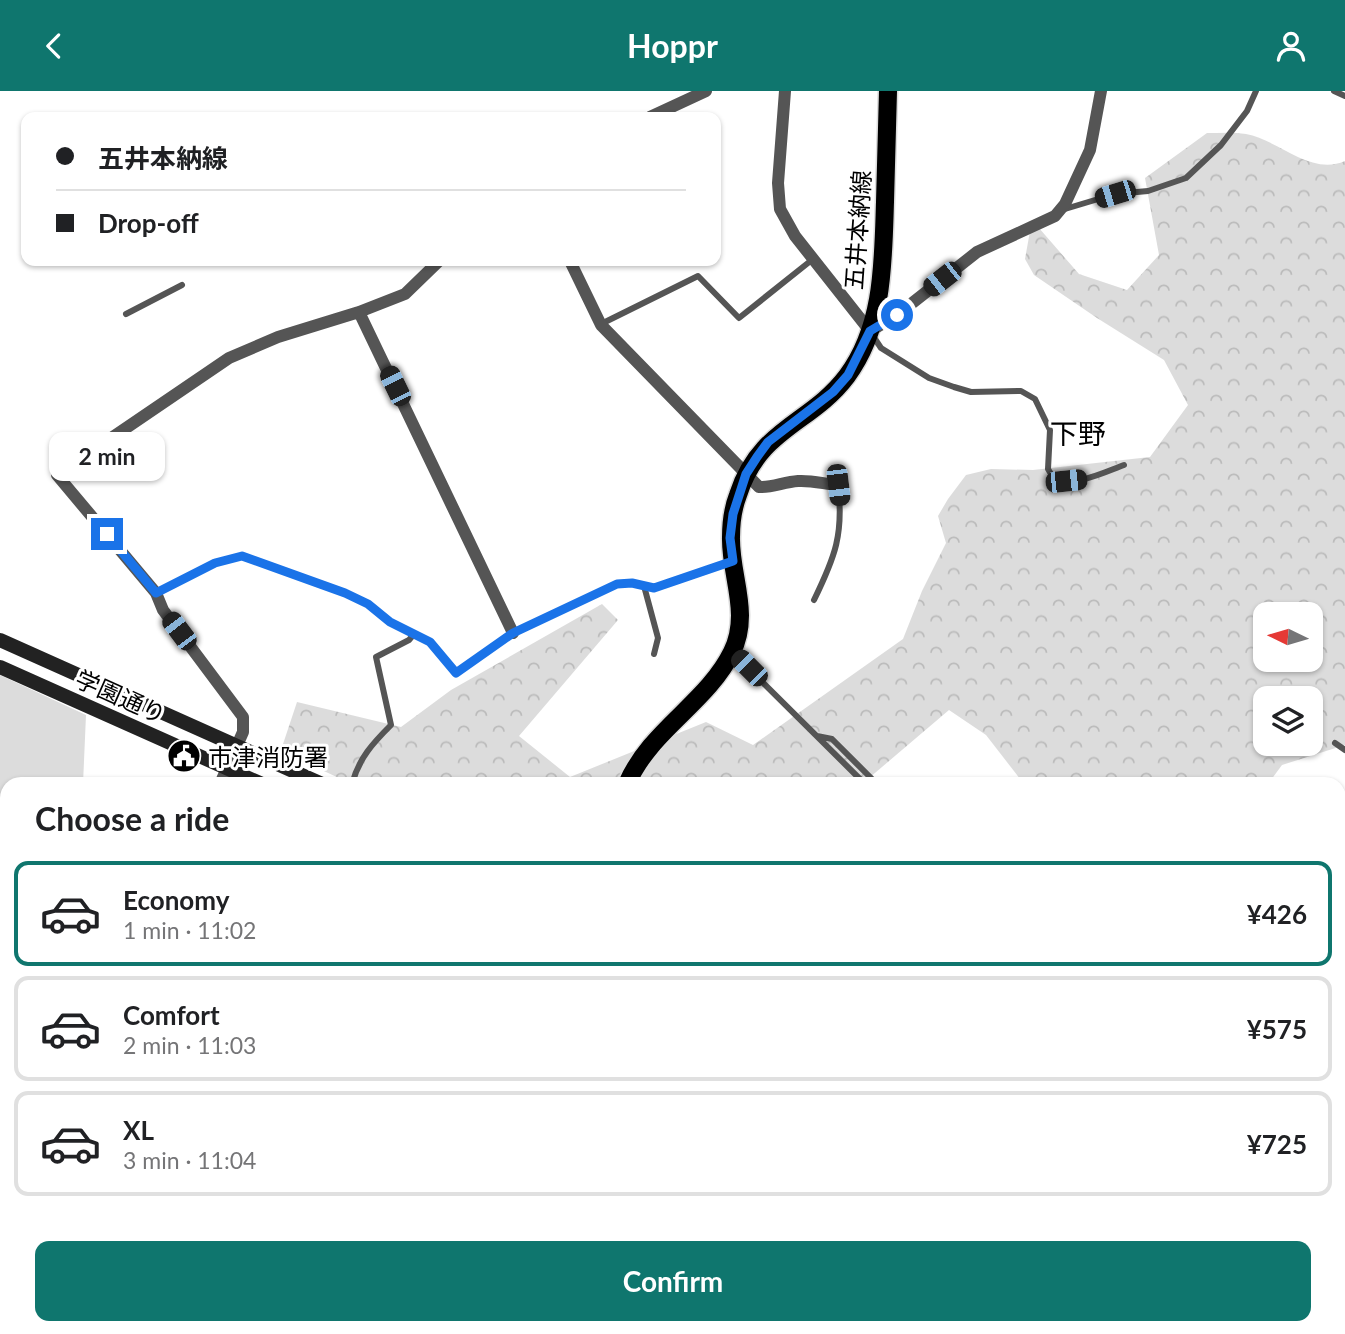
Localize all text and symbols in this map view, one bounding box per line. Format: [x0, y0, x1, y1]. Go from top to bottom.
text: Hoppr [627, 26, 718, 65]
icon: back [35, 27, 73, 65]
icon: person [1272, 27, 1310, 65]
text: 五井本納線 [98, 142, 228, 174]
street label: 五井本納線 [838, 169, 876, 291]
car [1092, 178, 1139, 210]
text: Drop-off [98, 207, 199, 239]
car [919, 258, 966, 300]
route start [881, 299, 913, 331]
car [377, 363, 414, 409]
district label: 下野 [1050, 416, 1106, 450]
callout: 2 min [49, 433, 165, 481]
text: 2 min [78, 442, 136, 470]
car [826, 463, 851, 507]
car [1045, 468, 1088, 494]
route end [91, 518, 123, 550]
north arrow [1253, 602, 1323, 672]
map controls [1253, 602, 1323, 756]
car [158, 608, 201, 654]
car [727, 646, 772, 690]
street label: 学園通り [71, 663, 171, 729]
button: layers [1253, 686, 1323, 756]
public building icon: 市津消防署 [165, 737, 203, 775]
place label: 市津消防署 [208, 742, 328, 771]
text: Choose a ride [35, 799, 229, 838]
icon: car [39, 882, 102, 945]
text: Economy [123, 884, 229, 916]
text: ¥426 [1247, 898, 1307, 930]
text: 1 min · 11:02 [123, 916, 256, 944]
icon: car [39, 997, 102, 1060]
text: Comfort [123, 999, 220, 1031]
text: ¥575 [1247, 1013, 1307, 1045]
text: 2 min · 11:03 [123, 1031, 256, 1059]
icon: car [39, 1112, 102, 1175]
text: XL [123, 1114, 154, 1146]
text: ¥725 [1247, 1128, 1307, 1160]
text: 3 min · 11:04 [123, 1146, 256, 1174]
button: Confirm [35, 1241, 1311, 1321]

